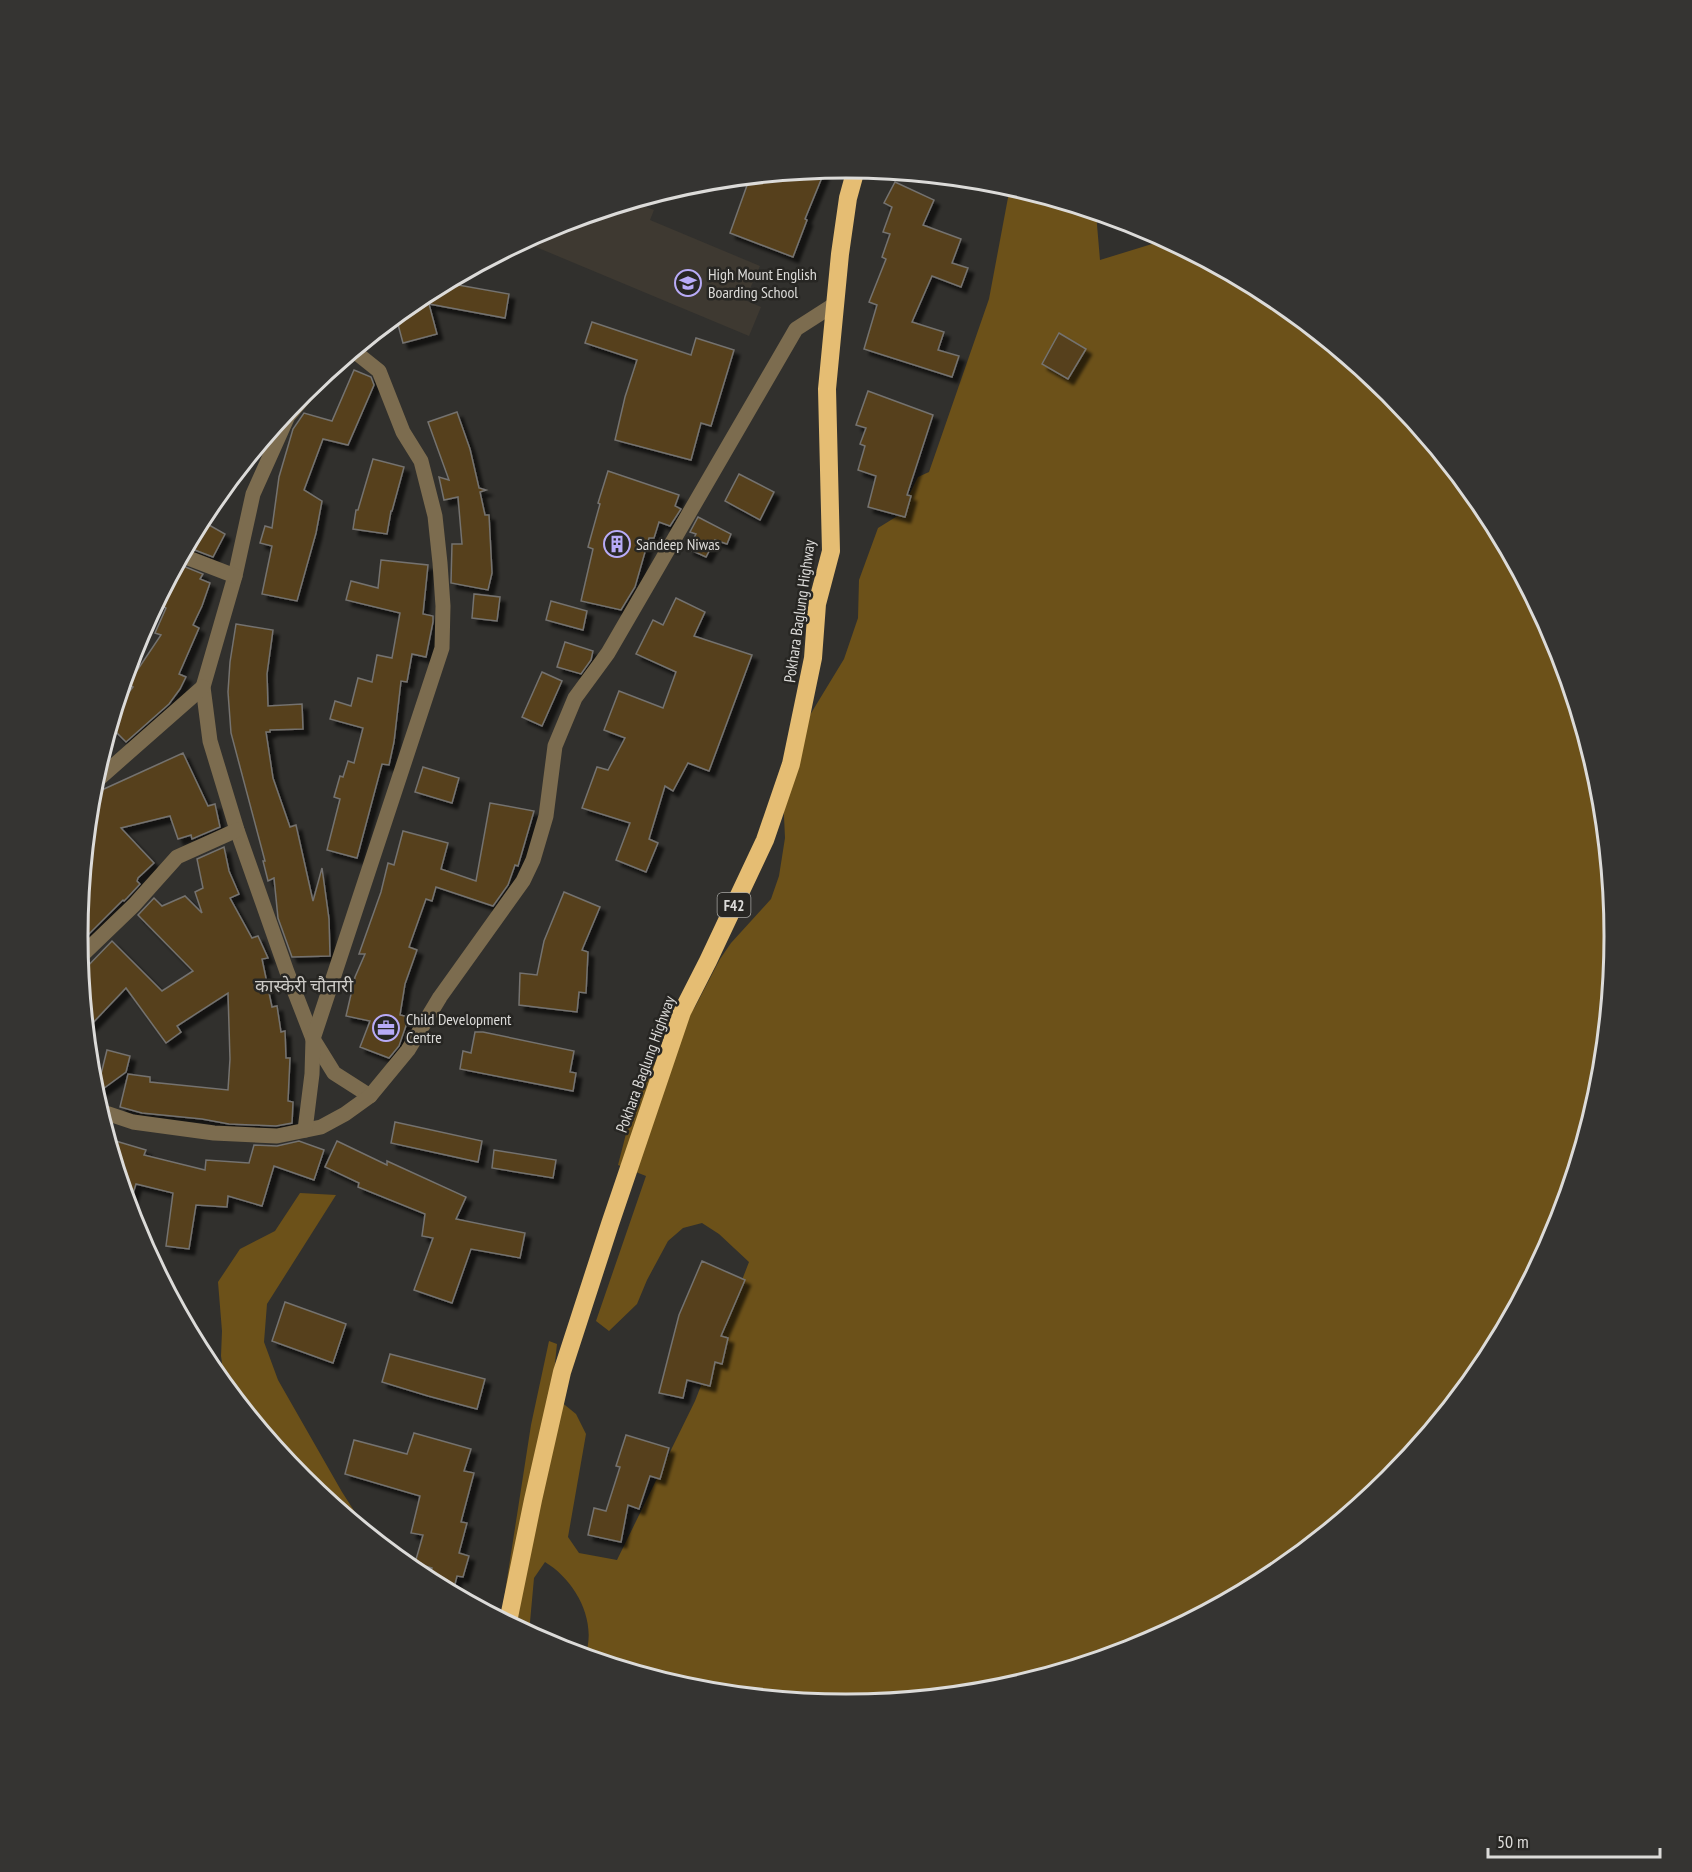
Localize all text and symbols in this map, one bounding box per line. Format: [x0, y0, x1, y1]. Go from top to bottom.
place label: High Mount English Boarding School [708, 264, 817, 302]
school or university icon: High Mount English Boarding School [673, 268, 703, 298]
building icon: Sandeep Niwas [602, 529, 632, 559]
place label: Sandeep Niwas [636, 534, 720, 554]
street label: Pokhara Baglung Highway [779, 538, 819, 684]
road number: F42 [718, 893, 750, 917]
district label: कास्केरी चौतारी [255, 974, 353, 997]
street label: Pokhara Baglung Highway [611, 993, 679, 1135]
place label: Child Development Centre [406, 1009, 512, 1047]
office icon: Child Development Centre [371, 1013, 401, 1043]
scale bar [1488, 1821, 1660, 1859]
text: 50 m [1497, 1830, 1529, 1853]

